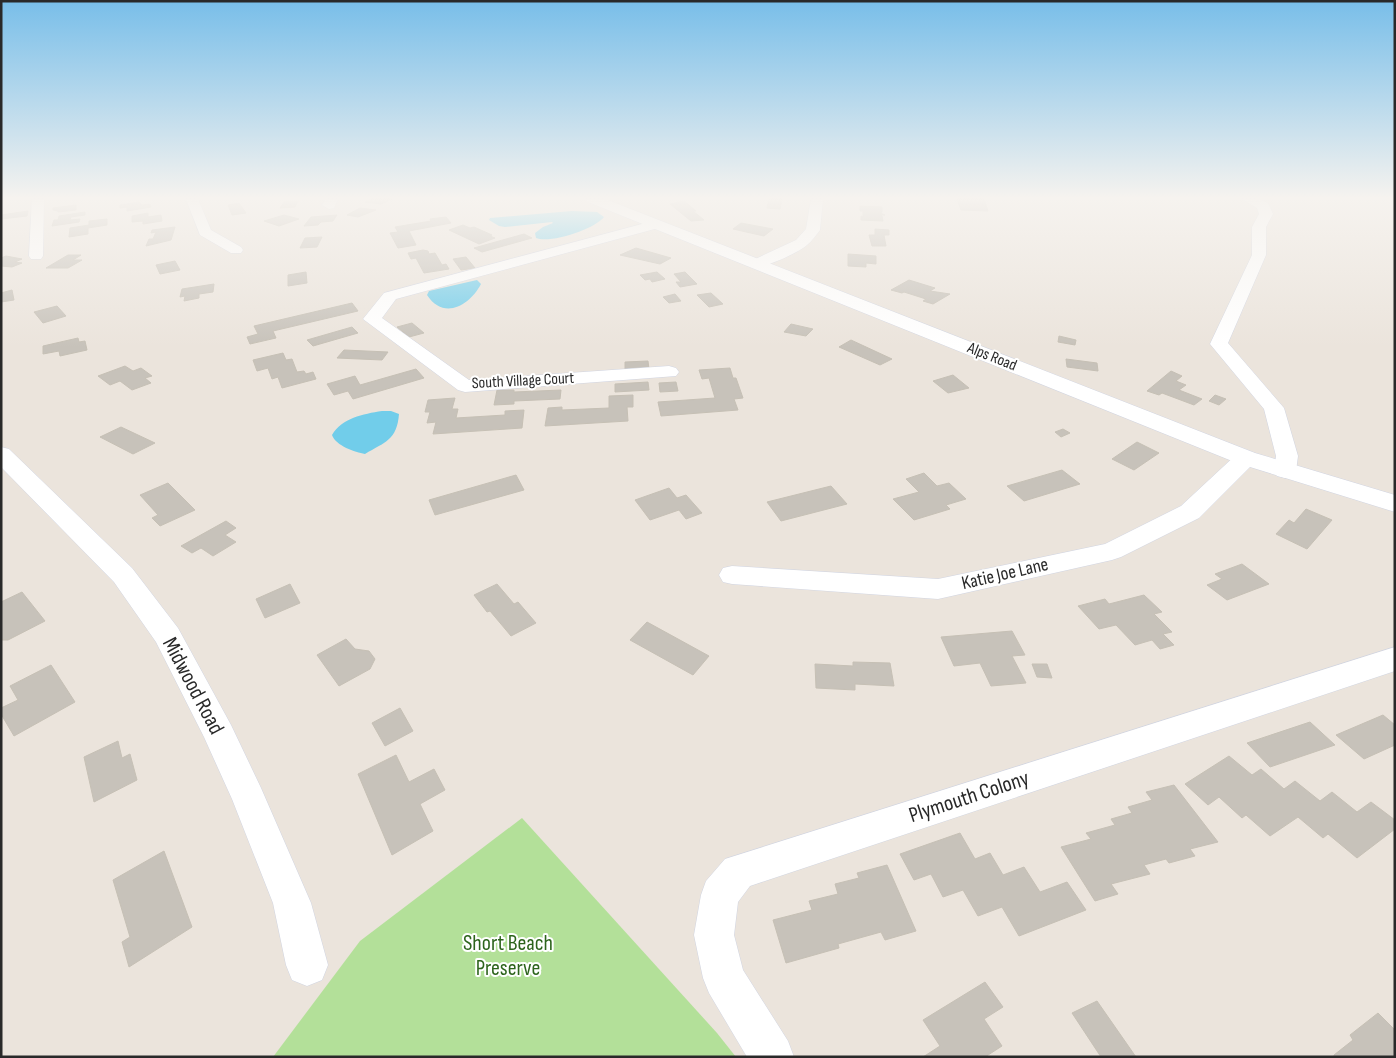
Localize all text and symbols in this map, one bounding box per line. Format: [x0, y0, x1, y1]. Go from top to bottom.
street label: Alps Road [964, 338, 1019, 375]
street label: South Village Court [471, 369, 575, 393]
street label: Katie Joe Lane [959, 553, 1051, 595]
street label: Midwood Road [156, 633, 230, 739]
street label: Plymouth Colony [906, 765, 1033, 829]
park label: Short Beach Preserve [463, 930, 553, 982]

